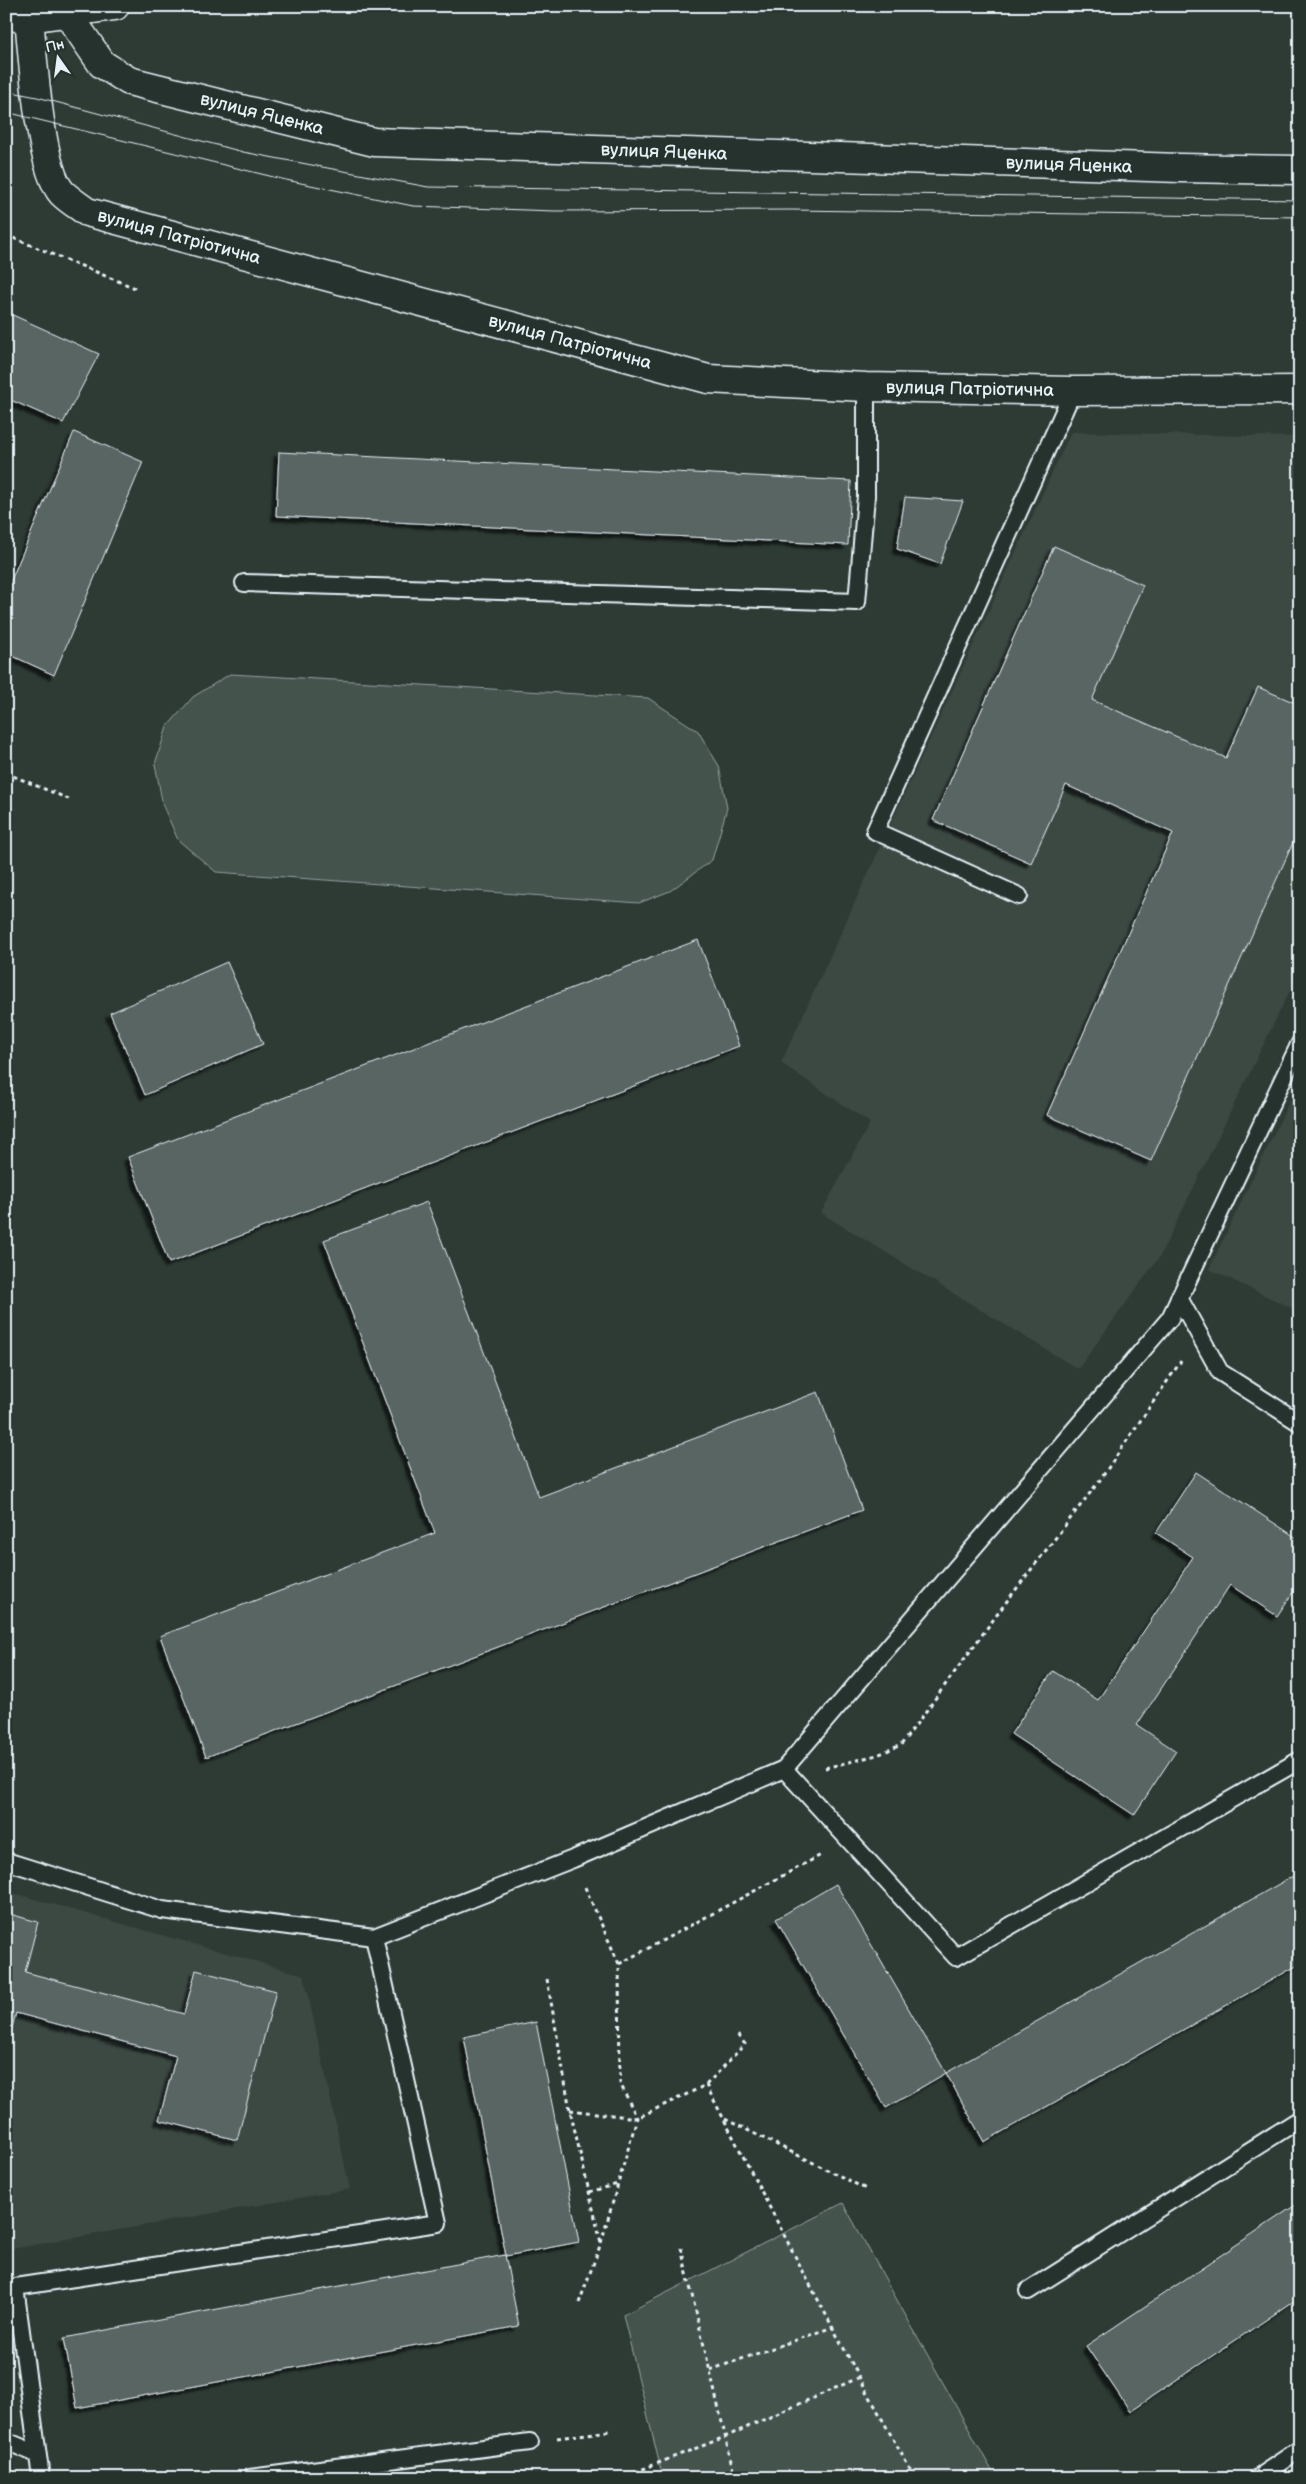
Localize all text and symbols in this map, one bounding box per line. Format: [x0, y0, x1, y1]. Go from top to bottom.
north arrow [32, 32, 82, 82]
text: Пн [44, 35, 66, 56]
street label: вулиця Яценка [198, 88, 326, 140]
street label: вулиця Яценка [600, 139, 728, 165]
street label: вулиця Яценка [1005, 152, 1133, 178]
street label: вулиця Патріотична [95, 205, 263, 269]
street label: вулиця Патріотична [486, 310, 654, 374]
street label: вулиця Патріотична [886, 377, 1055, 401]

